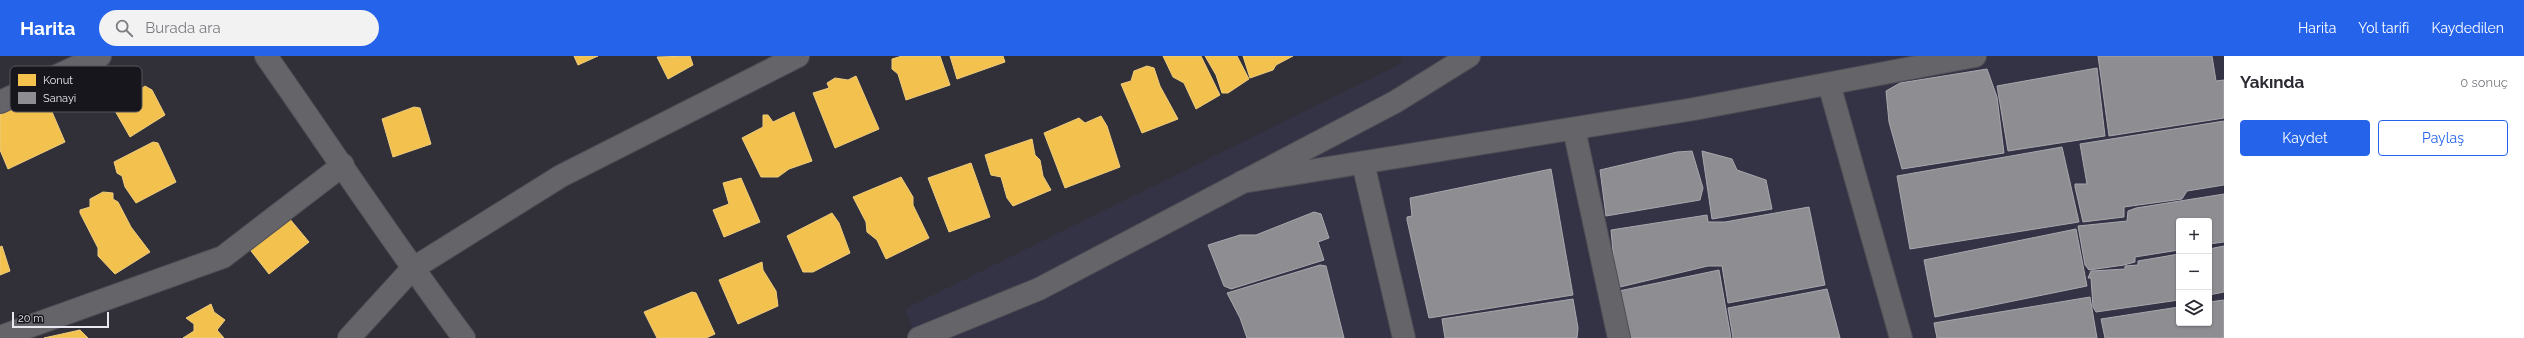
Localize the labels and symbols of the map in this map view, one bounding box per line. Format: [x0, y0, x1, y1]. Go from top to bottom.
legend [10, 66, 142, 112]
text: Konut [43, 74, 73, 87]
text: Sanayi [43, 92, 76, 105]
scale bar [12, 310, 109, 329]

